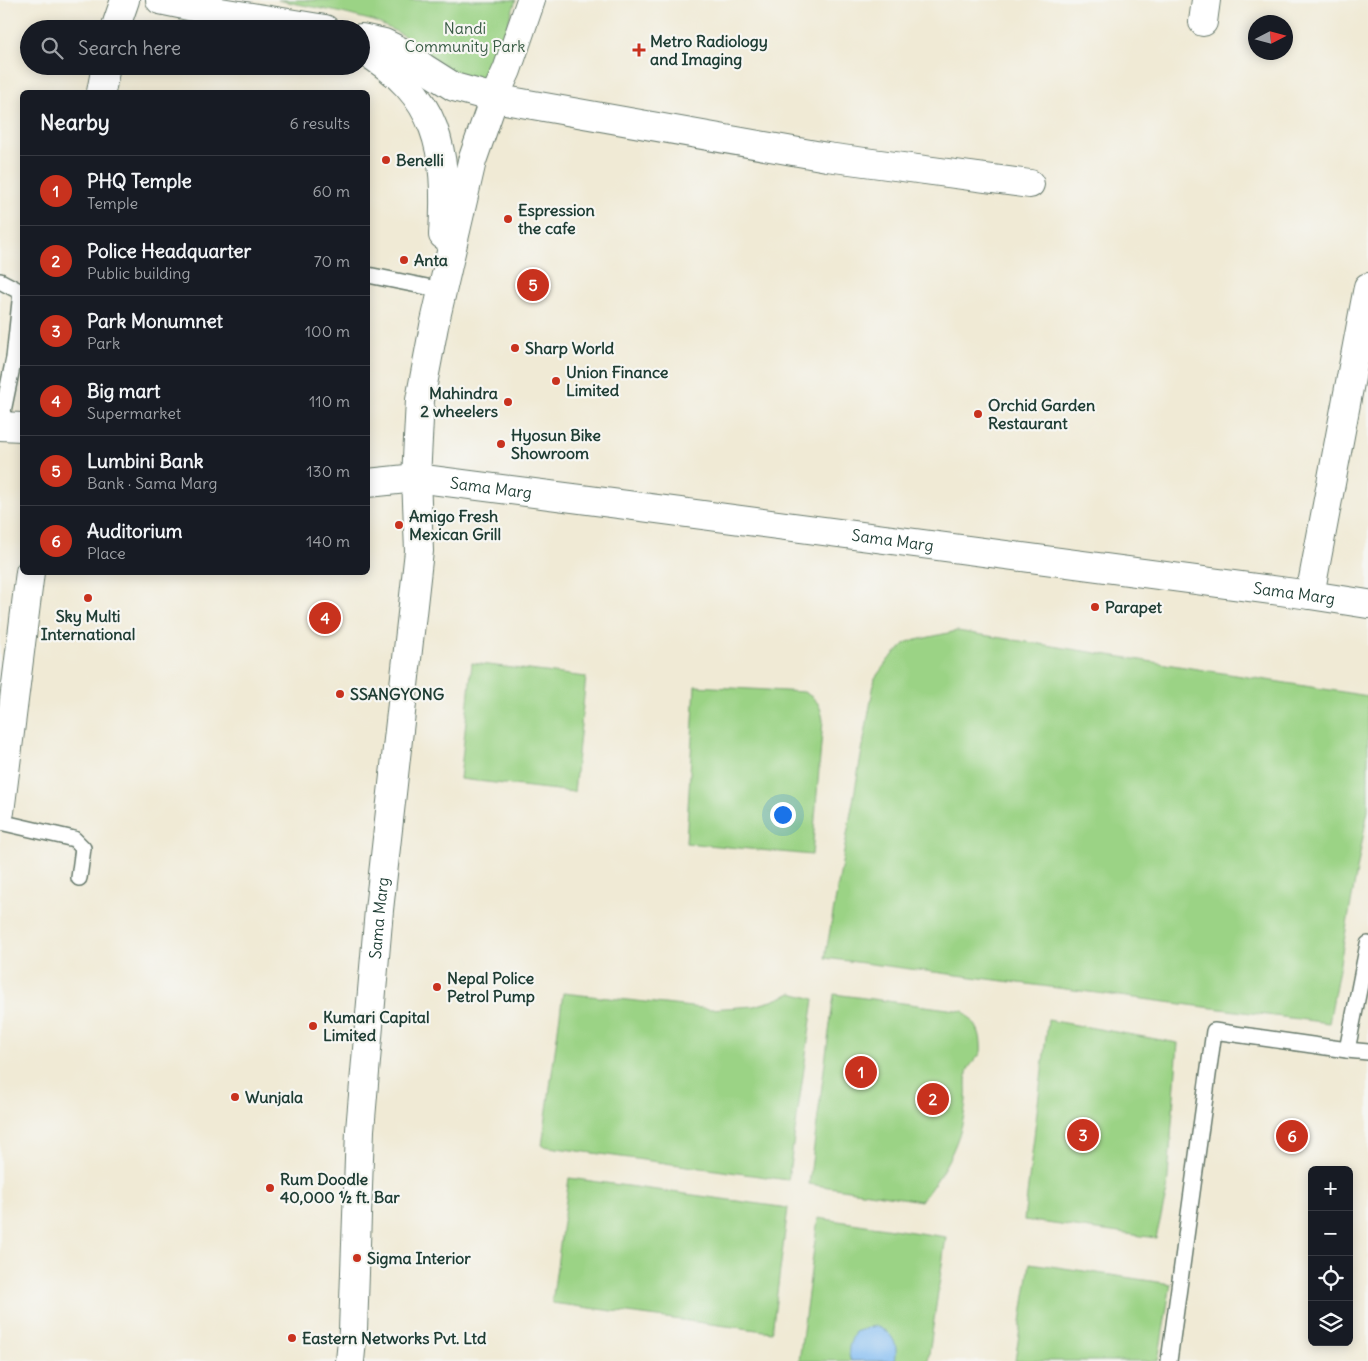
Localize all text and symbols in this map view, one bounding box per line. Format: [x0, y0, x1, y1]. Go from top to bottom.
north arrow [1248, 15, 1293, 60]
park label: Nandi Community Park [405, 18, 525, 56]
search box [20, 20, 370, 75]
place label: Metro Radiology and Imaging [650, 31, 768, 70]
icon: search [38, 34, 66, 62]
text: Search here [78, 36, 181, 60]
marker: Metro Radiology and Imaging [632, 43, 646, 57]
text: Nearby [40, 109, 110, 136]
text: 6 results [289, 113, 350, 133]
place label: Benelli [396, 150, 444, 170]
marker: Benelli [380, 154, 392, 166]
text: PHQ Temple [87, 169, 192, 193]
text: 1 [53, 181, 59, 201]
text: 60 m [312, 181, 350, 201]
text: Temple [87, 193, 138, 213]
place label: Espression the cafe [518, 200, 595, 238]
marker: Espression the cafe [502, 213, 514, 225]
text: Police Headquarter [87, 239, 251, 263]
place label: Anta [414, 250, 448, 270]
text: 2 [52, 251, 60, 271]
text: 70 m [314, 251, 350, 271]
marker: Anta [398, 254, 410, 266]
text: Public building [87, 263, 190, 283]
pin: 5 [517, 266, 549, 304]
text: Park Monumnet [87, 309, 223, 333]
text: 3 [51, 321, 61, 341]
text: 100 m [305, 321, 350, 341]
text: Park [87, 333, 120, 353]
place label: Sharp World [525, 338, 615, 359]
marker: Sharp World [509, 342, 521, 354]
place label: Union Finance Limited [566, 362, 669, 400]
marker: Union Finance Limited [550, 375, 562, 387]
text: Big mart [87, 379, 161, 403]
place label: Mahindra 2 wheelers [420, 383, 498, 421]
text: 4 [51, 391, 61, 411]
text: 110 m [309, 391, 350, 411]
place label: Orchid Garden Restaurant [988, 395, 1095, 433]
marker: Mahindra 2 wheelers [502, 396, 514, 408]
text: Supermarket [87, 403, 181, 423]
marker: Orchid Garden Restaurant [972, 408, 984, 420]
place label: Hyosun Bike Showroom [511, 425, 601, 463]
marker: Hyosun Bike Showroom [495, 438, 507, 450]
text: Lumbini Bank [87, 449, 203, 473]
text: 5 [51, 461, 61, 481]
text: 130 m [306, 461, 350, 481]
street label: Sama Marg [449, 472, 533, 503]
text: Bank · Sama Marg [87, 473, 218, 493]
place label: Amigo Fresh Mexican Grill [409, 506, 501, 544]
text: Auditorium [87, 519, 183, 543]
marker: Amigo Fresh Mexican Grill [393, 519, 405, 531]
street label: Sama Marg [851, 525, 935, 555]
text: 6 [51, 531, 61, 551]
text: 140 m [306, 531, 350, 551]
text: Place [87, 543, 126, 563]
street label: Sama Marg [1252, 578, 1337, 609]
marker: Sky Multi International [82, 592, 94, 604]
place label: Parapet [1105, 597, 1163, 618]
pin: 4 [309, 599, 341, 637]
marker: Parapet [1089, 601, 1101, 613]
place label: Sky Multi International [41, 606, 135, 644]
place label: SSANGYONG [350, 684, 445, 704]
marker: SSANGYONG [334, 688, 346, 700]
your location [770, 802, 796, 828]
street label: Sama Marg [365, 876, 393, 960]
place label: Nepal Police Petrol Pump [447, 968, 535, 1007]
marker: Nepal Police Petrol Pump [431, 981, 443, 993]
place label: Kumari Capital Limited [323, 1007, 430, 1045]
marker: Kumari Capital Limited [307, 1020, 319, 1032]
pin: 1 [845, 1053, 877, 1091]
pin: 2 [917, 1080, 949, 1118]
place label: Wunjala [245, 1087, 303, 1107]
marker: Wunjala [229, 1091, 241, 1103]
pin: 3 [1067, 1116, 1099, 1154]
pin: 6 [1276, 1117, 1308, 1155]
map controls [1308, 1166, 1353, 1346]
button: + [1308, 1166, 1353, 1211]
place label: Rum Doodle 40,000 ½ ft. Bar [280, 1169, 400, 1207]
marker: Rum Doodle 40,000 ½ ft. Bar [264, 1182, 276, 1194]
button: − [1308, 1211, 1353, 1256]
place label: Sigma Interior [367, 1248, 471, 1269]
marker: Sigma Interior [351, 1252, 363, 1264]
button: locate [1308, 1256, 1353, 1301]
button: layers [1308, 1301, 1353, 1346]
place label: Eastern Networks Pvt. Ltd [302, 1328, 487, 1348]
marker: Eastern Networks Pvt. Ltd [286, 1332, 298, 1344]

